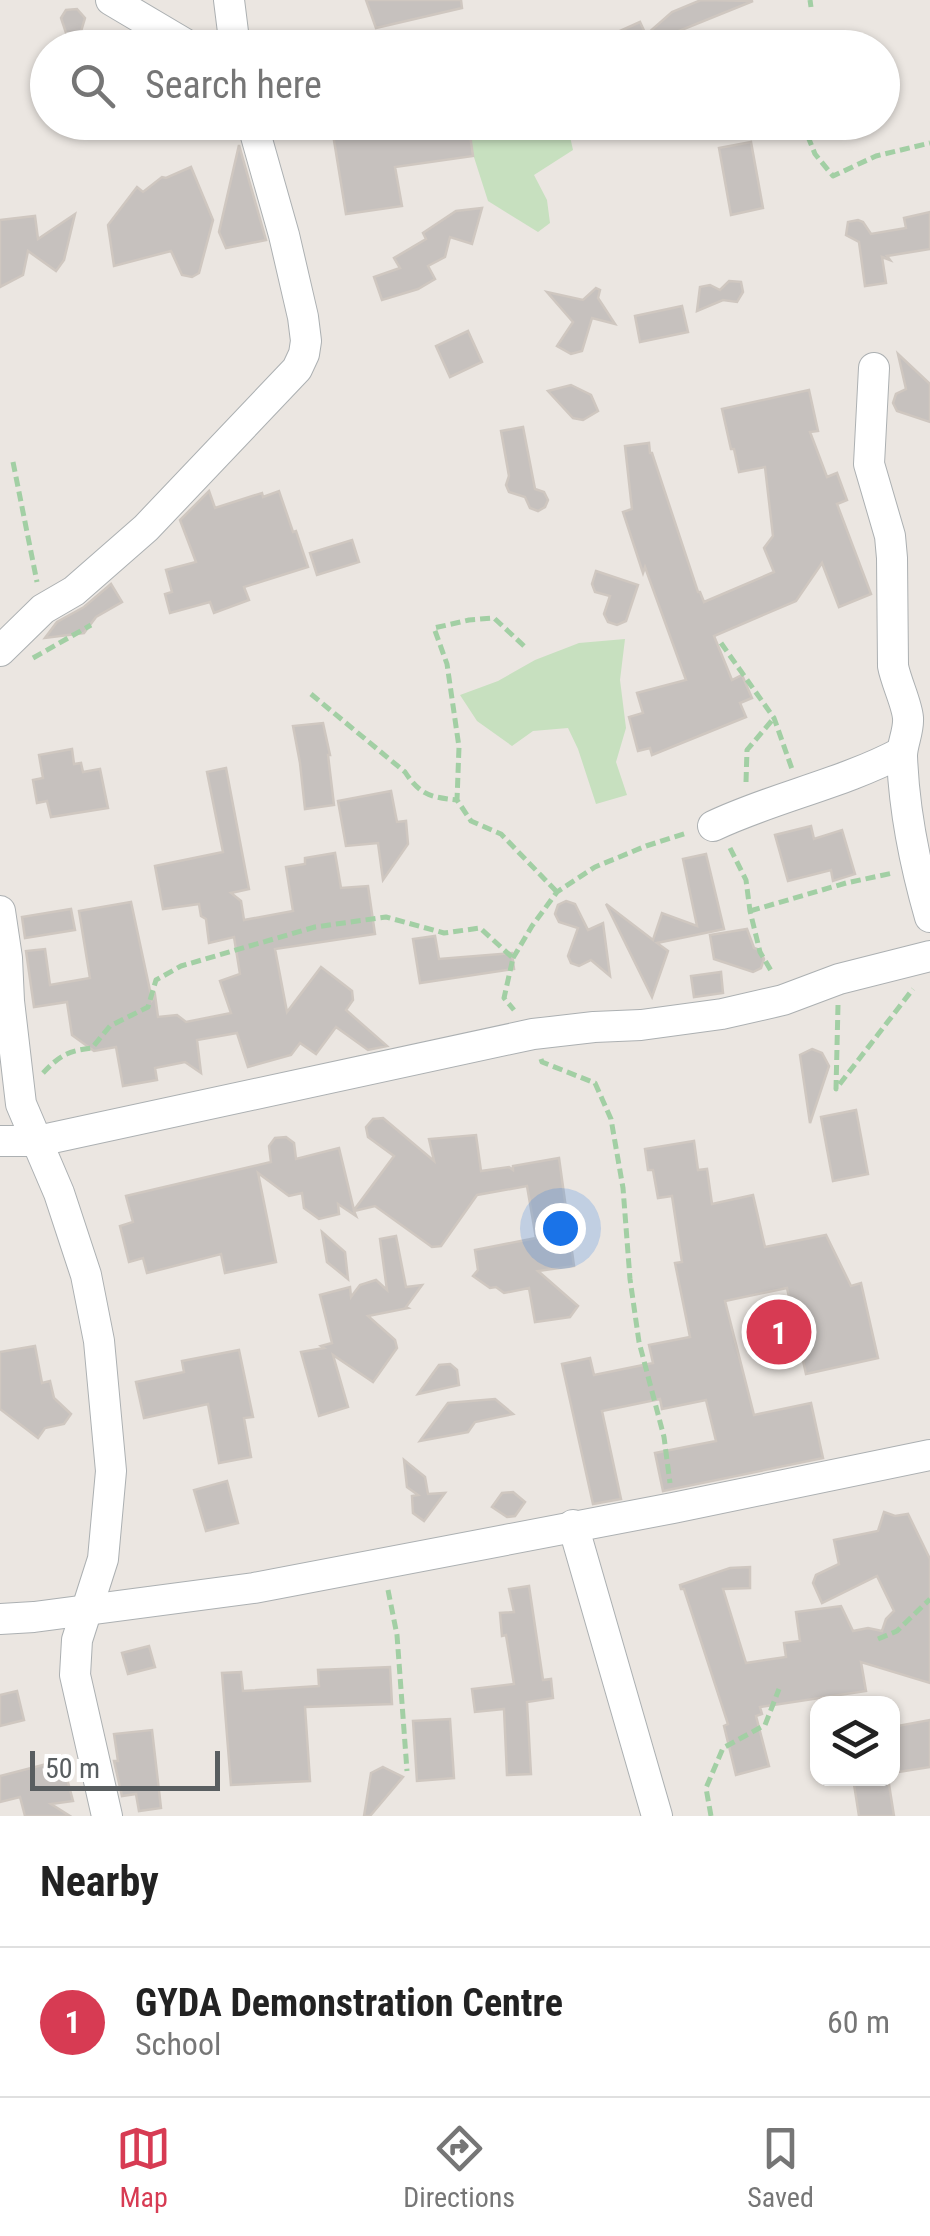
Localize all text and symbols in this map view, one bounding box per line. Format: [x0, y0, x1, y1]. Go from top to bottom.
search box [30, 30, 900, 140]
icon: search [65, 58, 120, 113]
text: Search here [145, 63, 322, 107]
your location [535, 1203, 586, 1254]
pin: 1 [746, 1294, 812, 1370]
map controls [810, 1696, 900, 1786]
button: layers [810, 1696, 900, 1786]
scale bar [30, 1746, 220, 1790]
text: 50 m [45, 1752, 100, 1785]
text: Nearby [40, 1857, 159, 1906]
text: GYDA Demonstration Centre [135, 1981, 563, 2025]
text: 1 [64, 2003, 81, 2041]
text: 60 m [827, 2003, 890, 2041]
text: School [135, 2025, 221, 2063]
tab: Map [116, 2121, 171, 2214]
tab: Directions [403, 2121, 515, 2214]
tab: Saved [747, 2121, 814, 2214]

